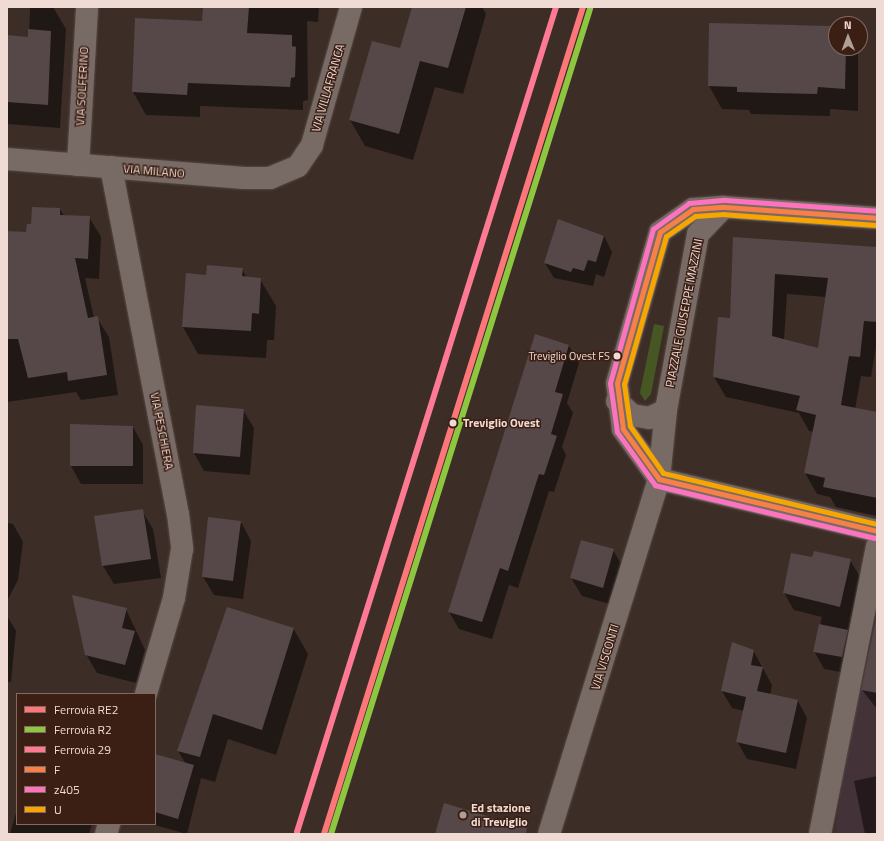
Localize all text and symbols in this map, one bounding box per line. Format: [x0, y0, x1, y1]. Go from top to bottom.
north arrow [828, 16, 868, 56]
text: N [844, 17, 852, 33]
street label: VIA VILLAFRANCA [309, 42, 347, 134]
street label: VIA SOLFERINO [73, 46, 91, 126]
street label: VIA MILANO [123, 161, 185, 181]
street label: PIAZZALE GIUSEPPE MAZZINI [663, 237, 705, 389]
place label: Treviglio Ovest FS [528, 349, 610, 363]
marker: Treviglio Ovest FS [612, 351, 622, 361]
street label: VIA PESCHIERA [147, 391, 177, 471]
marker: Treviglio Ovest [446, 416, 460, 430]
place label: Treviglio Ovest [463, 416, 540, 430]
street label: VIA VISCONTI [588, 622, 622, 692]
legend [16, 693, 156, 825]
text: Ferrovia RE2 [54, 700, 118, 719]
text: Ferrovia R2 [54, 720, 112, 739]
text: Ferrovia 29 [54, 740, 111, 759]
text: F [54, 760, 60, 779]
text: z405 [54, 780, 80, 799]
text: U [54, 800, 62, 819]
place label: Ed stazione di Treviglio [471, 801, 531, 829]
marker: Ed stazione di Treviglio [458, 810, 468, 820]

